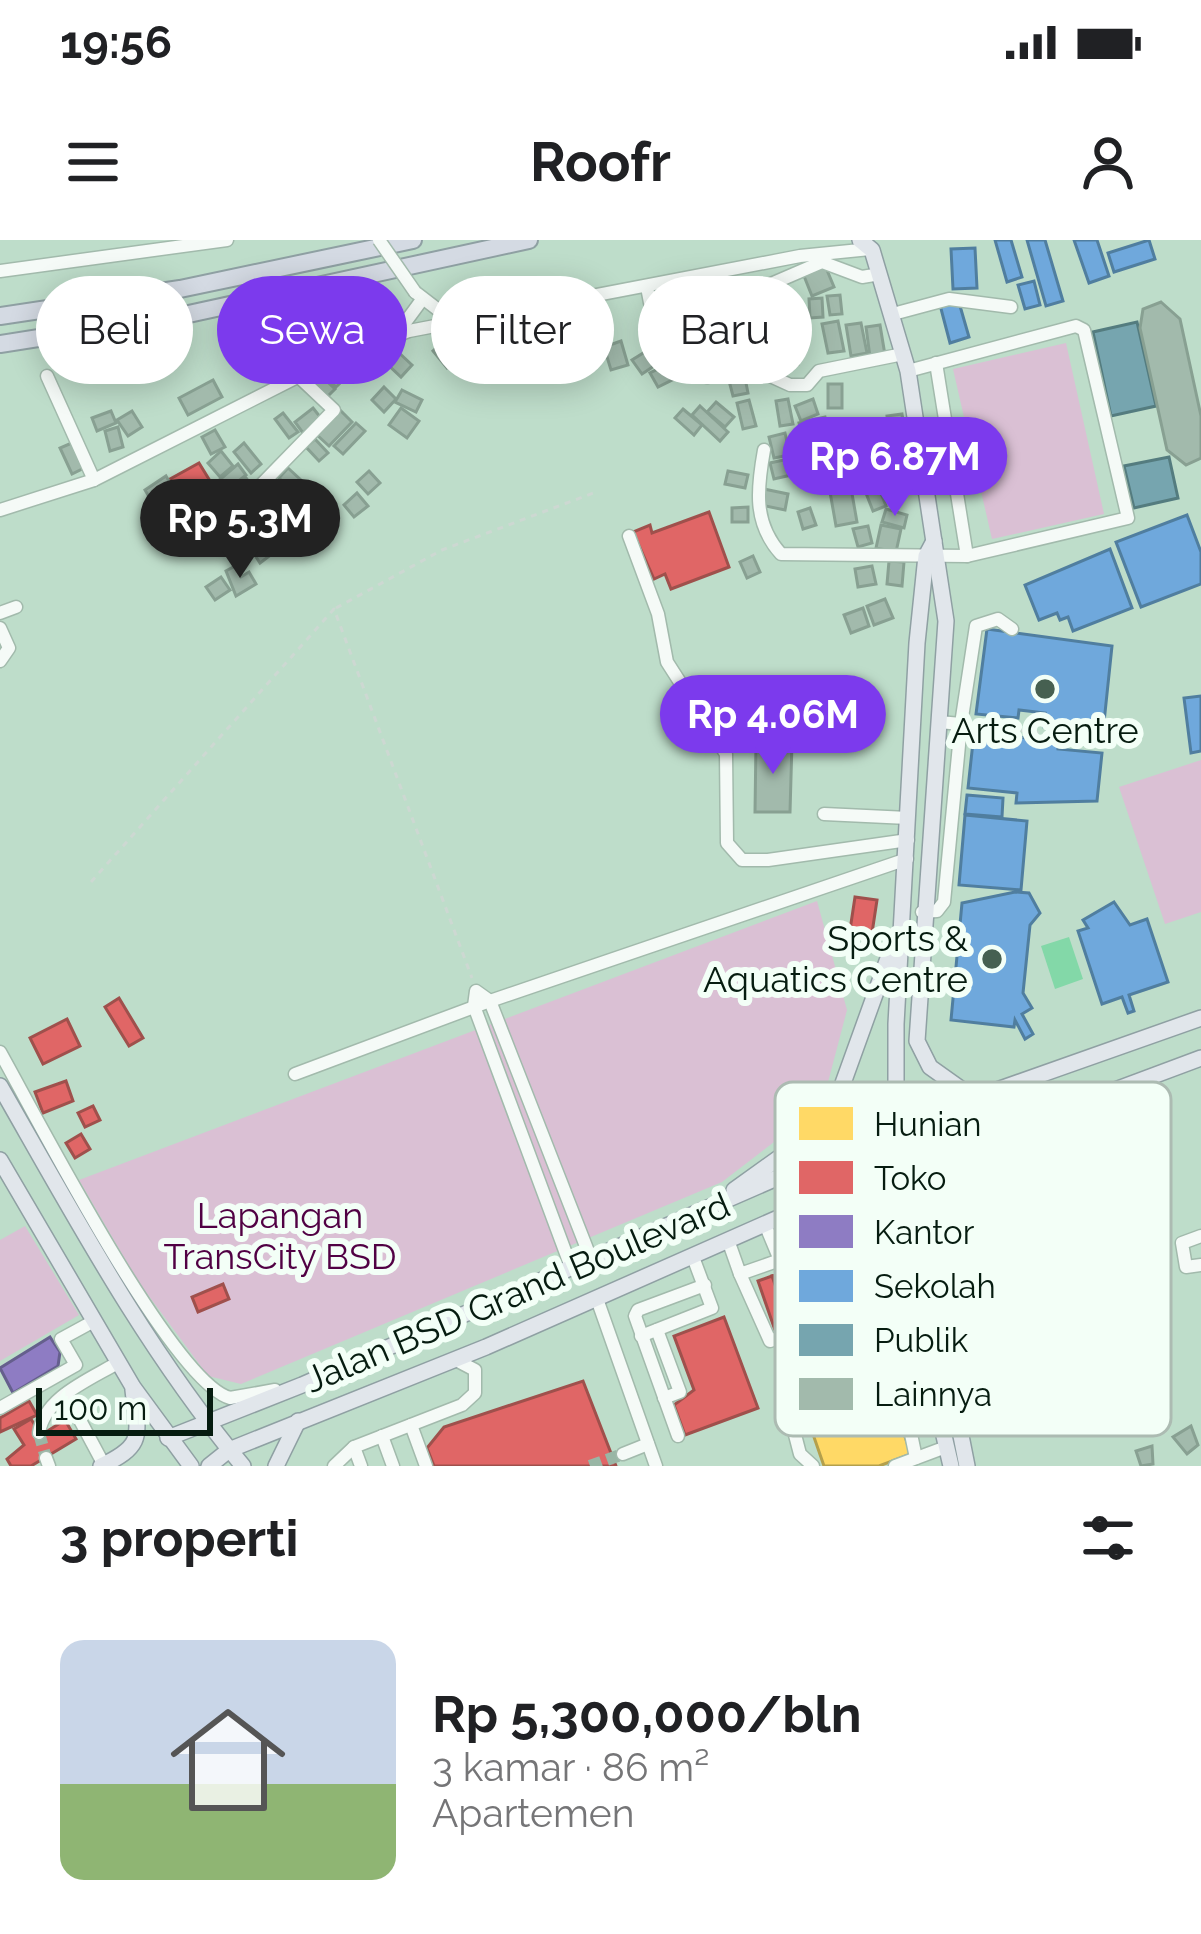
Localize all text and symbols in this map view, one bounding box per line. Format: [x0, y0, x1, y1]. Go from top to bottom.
text: 19:56 [60, 16, 172, 69]
icon: menu [60, 129, 126, 195]
icon: person [1075, 129, 1141, 195]
text: Roofr [530, 130, 671, 194]
chip: Beli [36, 276, 193, 384]
chip: Sewa [217, 276, 407, 384]
chip: Filter [431, 276, 614, 384]
chip: Baru [638, 276, 812, 384]
pin: Rp 6.87M [771, 417, 1019, 519]
text: Rp 6.87M [809, 433, 981, 479]
pin: Rp 5.3M [129, 479, 351, 581]
text: Rp 5.3M [167, 495, 313, 541]
pin: Rp 4.06M [649, 675, 897, 777]
marker: Arts Centre [1032, 676, 1058, 702]
text: Rp 4.06M [687, 691, 859, 737]
place label: Arts Centre [951, 709, 1139, 751]
place label: Sports & Aquatics Centre [703, 917, 968, 1000]
marker: Sports & Aquatics Centre [979, 946, 1005, 972]
legend [775, 1082, 1171, 1436]
text: Hunian [874, 1105, 982, 1144]
text: Toko [874, 1159, 946, 1198]
street label: Jalan BSD Grand Boulevard [298, 1183, 736, 1401]
park label: Lapangan TransCity BSD [163, 1194, 397, 1277]
text: Kantor [874, 1213, 975, 1252]
text: Sekolah [874, 1267, 996, 1306]
text: Publik [874, 1321, 969, 1360]
text: Lainnya [874, 1375, 992, 1414]
scale bar [36, 1382, 213, 1435]
text: 100 m [54, 1389, 147, 1428]
icon: filters [1075, 1505, 1141, 1571]
text: 3 properti [60, 1508, 299, 1568]
text: Rp 5,300,000/bln [432, 1684, 862, 1744]
icon: home [156, 1688, 300, 1832]
text: 3 kamar · 86 m² [432, 1744, 709, 1790]
text: Apartemen [432, 1790, 634, 1836]

